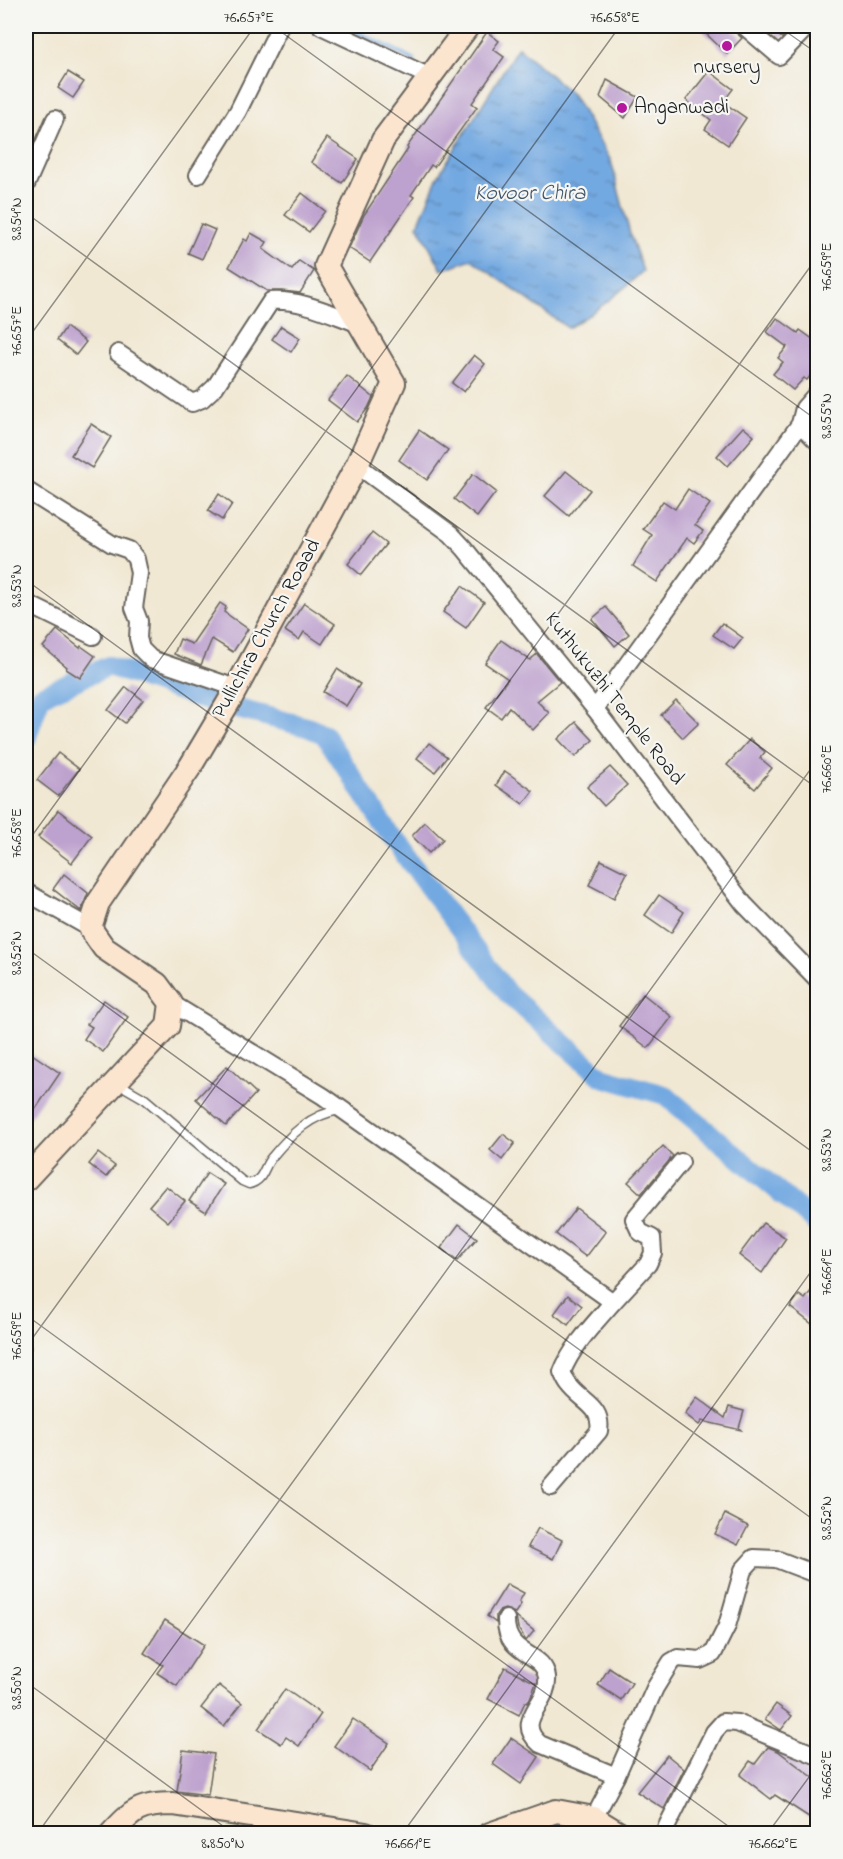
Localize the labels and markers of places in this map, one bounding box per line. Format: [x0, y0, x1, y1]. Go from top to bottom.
marker: nursery [720, 39, 734, 53]
place label: nursery [693, 53, 761, 85]
place label: Anganwadi [634, 93, 729, 125]
marker: Anganwadi [615, 101, 629, 115]

